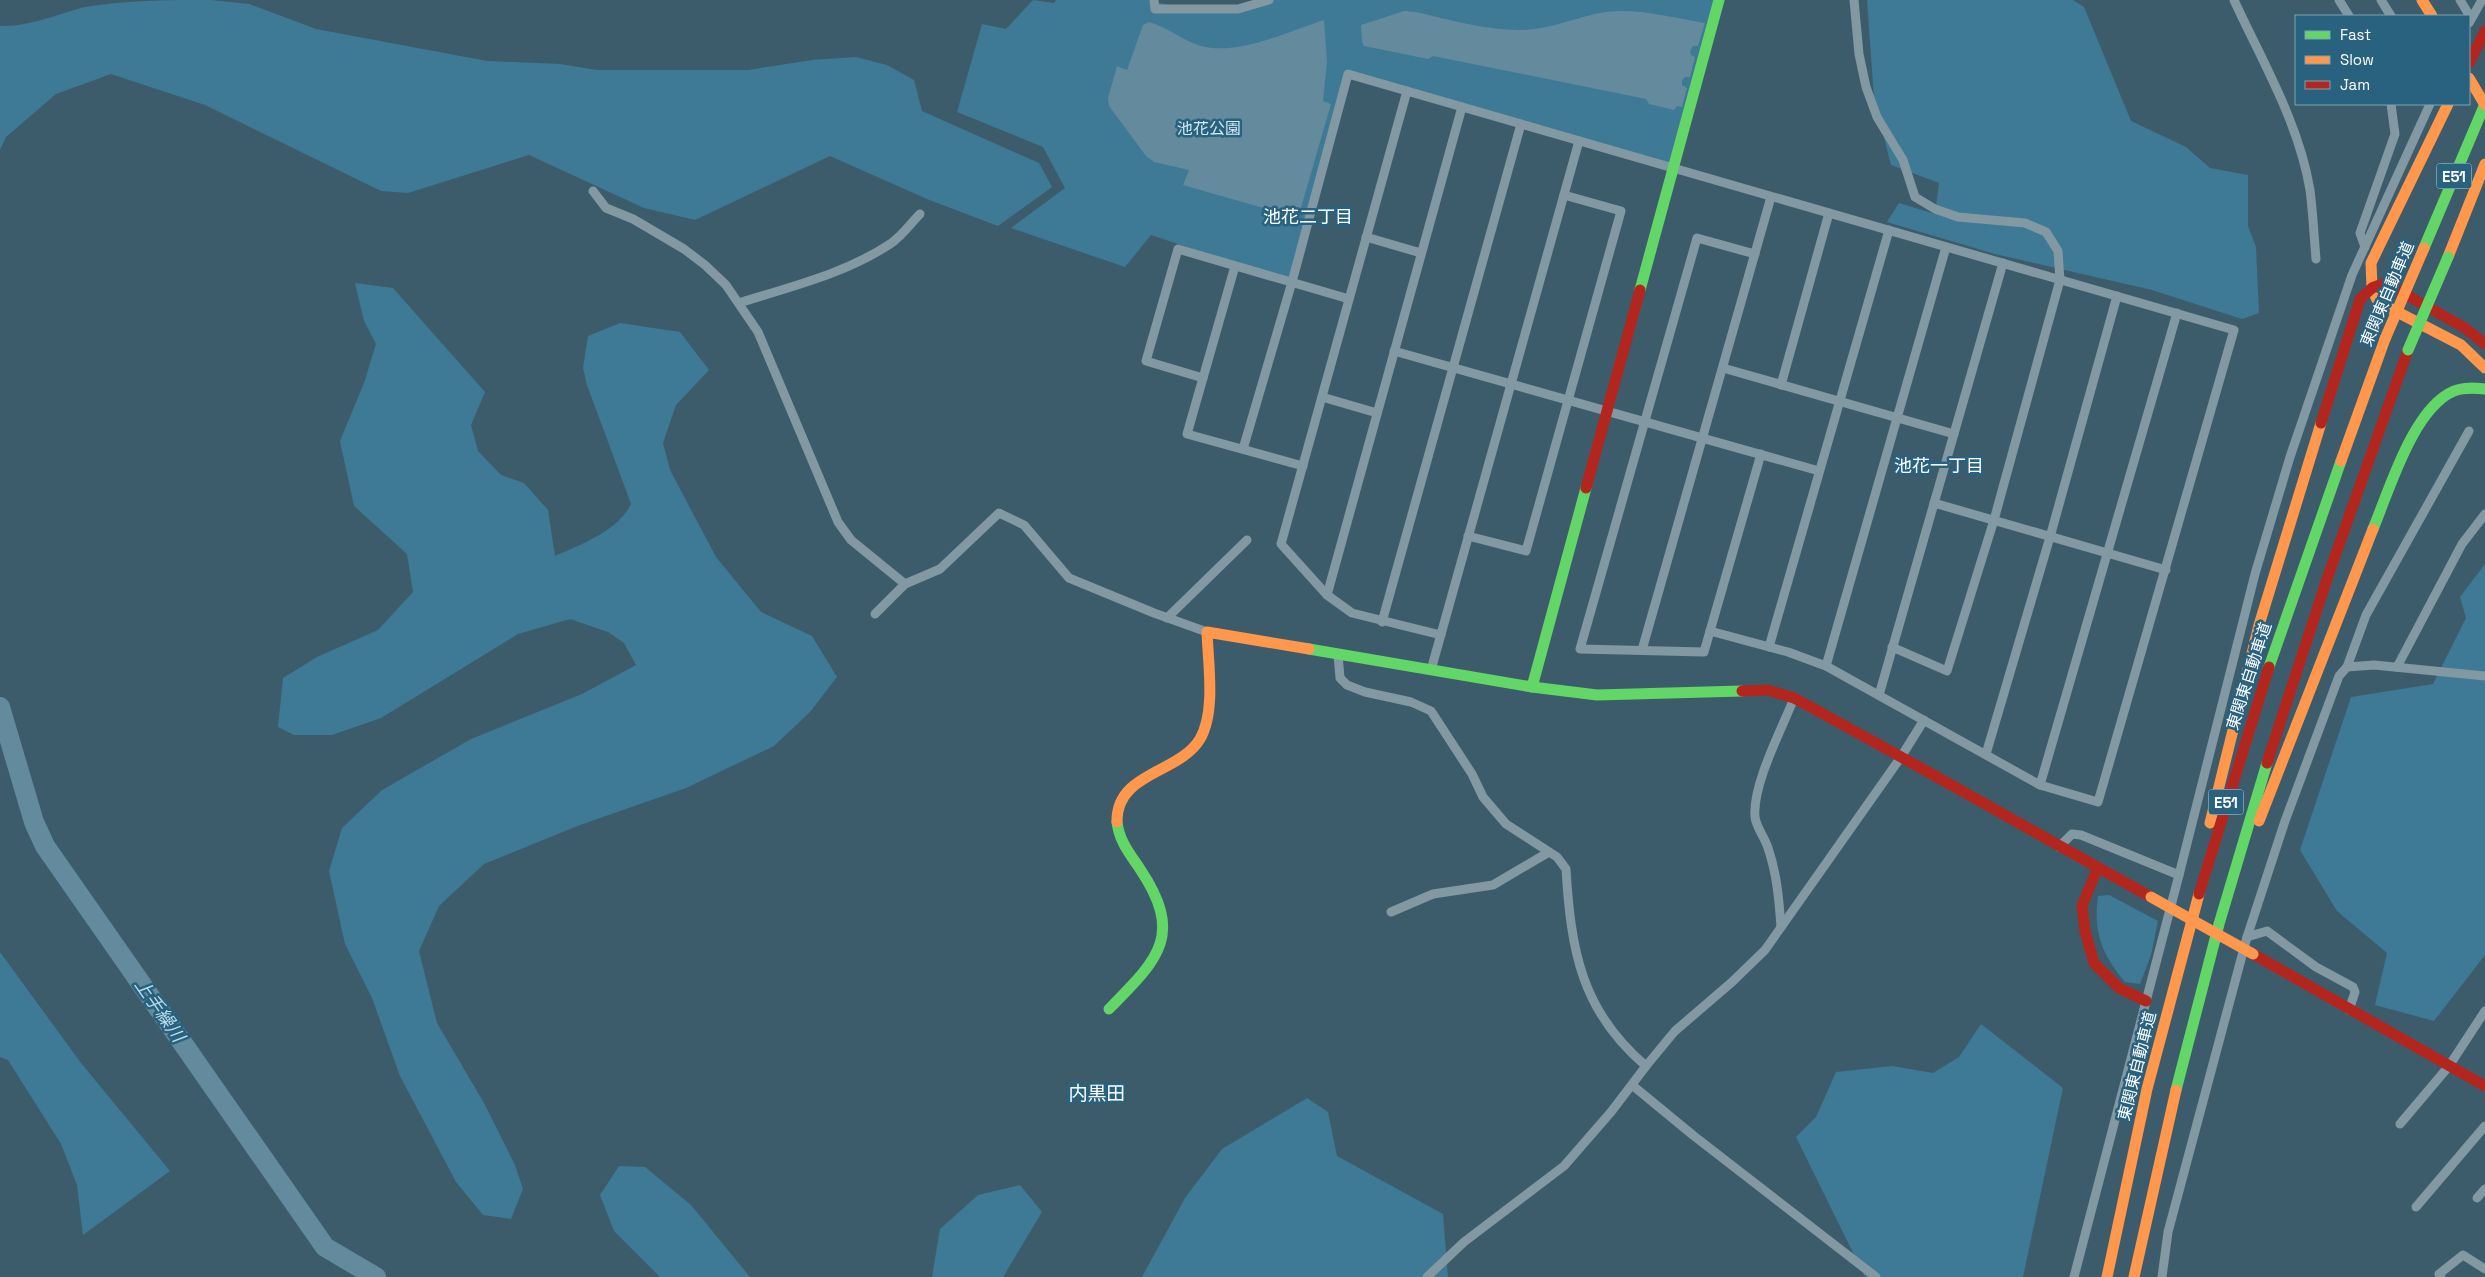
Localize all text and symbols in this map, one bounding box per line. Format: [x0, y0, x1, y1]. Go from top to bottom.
legend [2295, 15, 2470, 105]
text: Fast [2340, 25, 2371, 44]
text: Slow [2340, 50, 2374, 69]
text: Jam [2340, 75, 2370, 94]
park label: 池花公園 [1177, 118, 1241, 139]
road number: E51 [2436, 164, 2472, 188]
district label: 池花二丁目 [1263, 205, 1353, 228]
street label: 東関東自動車道 [2355, 238, 2419, 350]
district label: 池花一丁目 [1894, 454, 1984, 477]
street label: 東関東自動車道 [2222, 619, 2276, 733]
road number: E51 [2208, 790, 2244, 814]
water label: 上手繰川 [130, 974, 191, 1048]
street label: 東関東自動車道 [2113, 1009, 2161, 1123]
district label: 内黒田 [1068, 1081, 1126, 1106]

